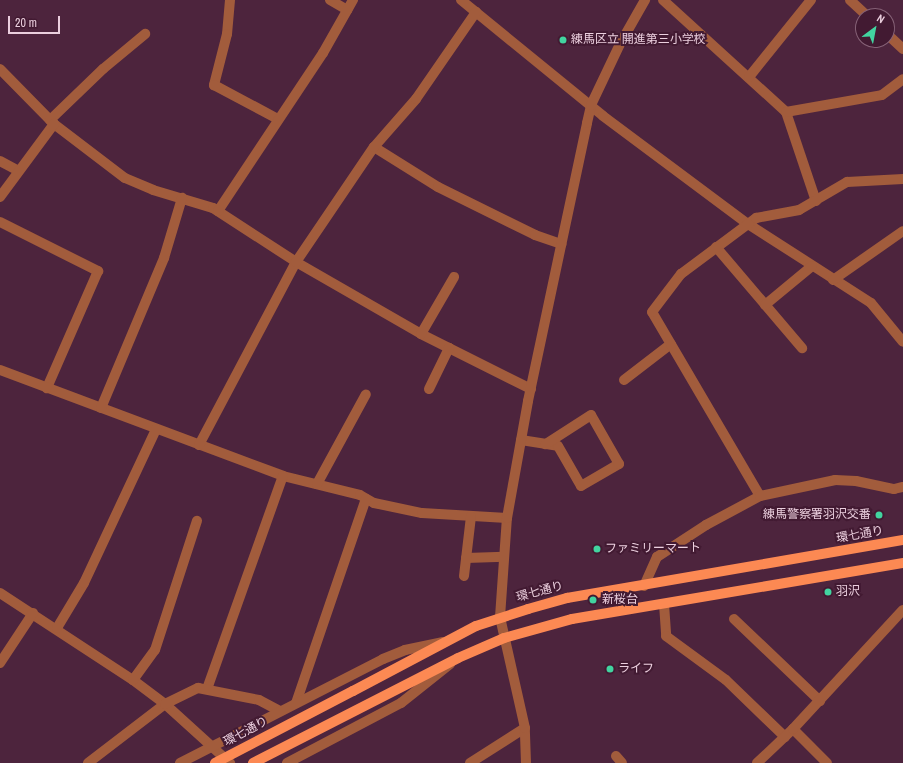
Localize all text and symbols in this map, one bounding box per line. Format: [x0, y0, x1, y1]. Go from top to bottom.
scale bar [10, 8, 62, 34]
north arrow [855, 8, 895, 48]
text: N [874, 11, 887, 26]
text: 20 m [15, 15, 37, 31]
place label: 練馬区立 開進第三小学校 [571, 33, 706, 47]
marker: 練馬区立 開進第三小学校 [558, 35, 568, 45]
place label: 練馬警察署羽沢交番 [763, 508, 871, 522]
marker: 練馬警察署羽沢交番 [874, 510, 884, 520]
street label: 環七通り [835, 524, 885, 546]
place label: ファミリーマート [605, 542, 701, 556]
marker: ファミリーマート [592, 544, 602, 554]
street label: 環七通り [515, 579, 565, 605]
place label: 羽沢 [836, 585, 860, 599]
marker: 羽沢 [823, 587, 833, 597]
place label: 新桜台 [602, 593, 638, 607]
marker: 新桜台 [587, 594, 599, 606]
place label: ライフ [618, 662, 654, 676]
marker: ライフ [605, 664, 615, 674]
street label: 環七通り [221, 714, 271, 750]

